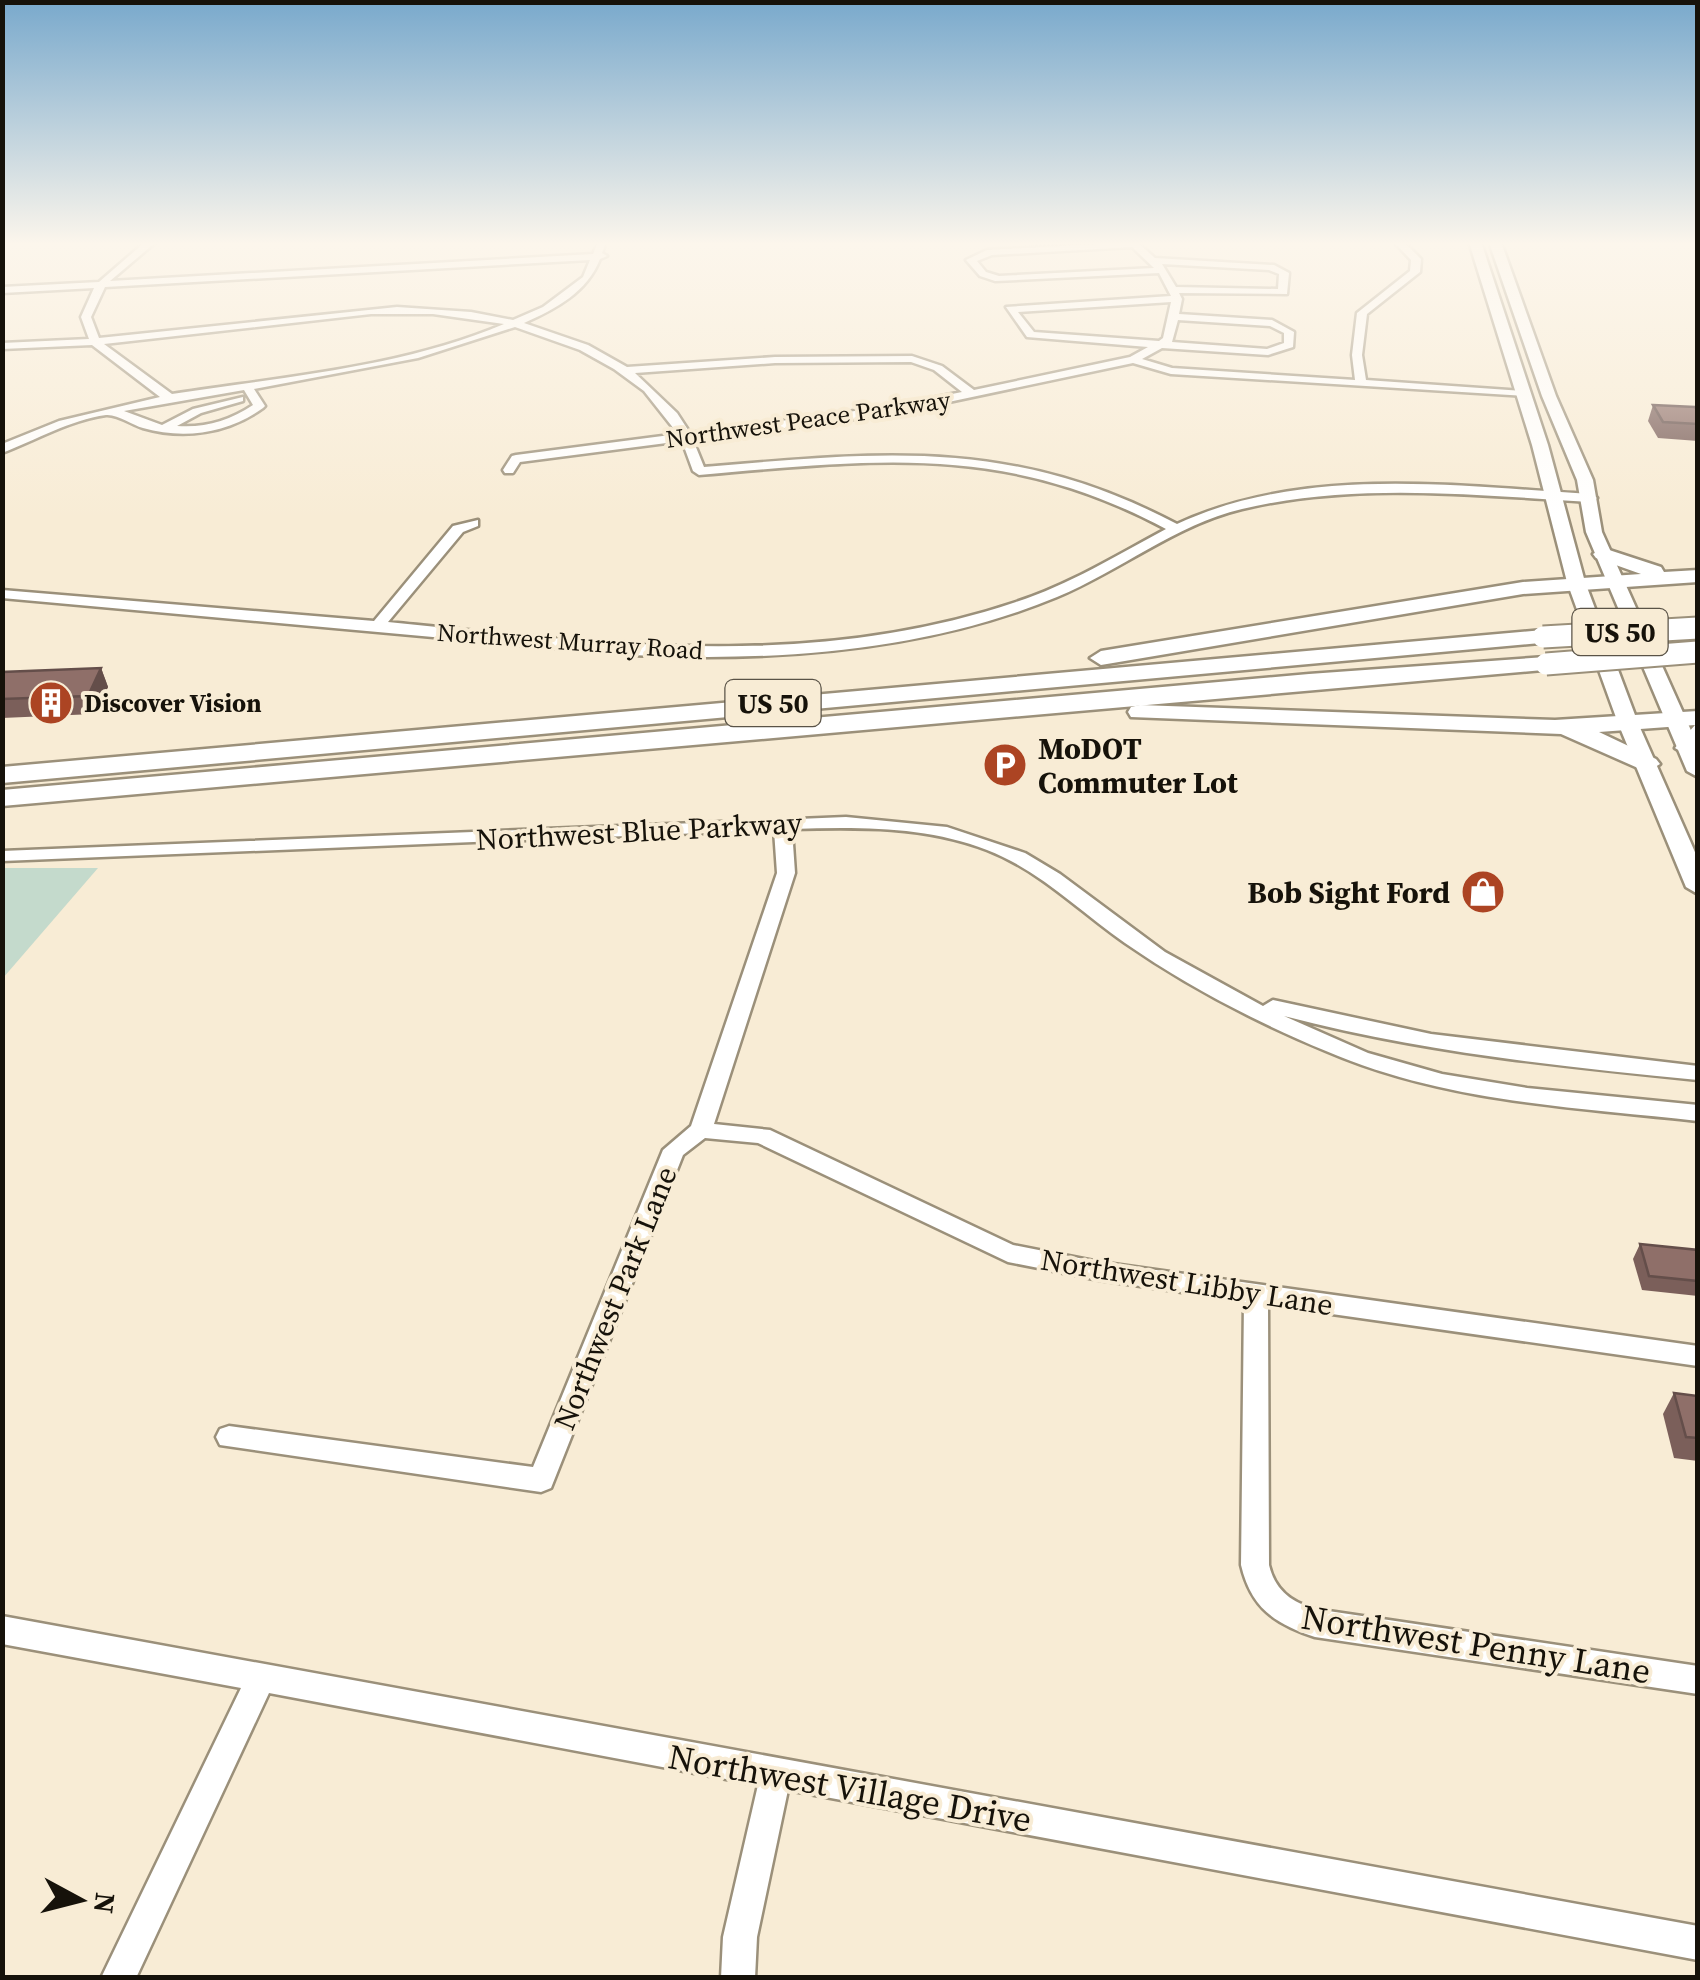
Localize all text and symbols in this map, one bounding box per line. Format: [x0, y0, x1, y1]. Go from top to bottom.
street label: Northwest Peace Parkway [664, 382, 953, 456]
road number: US 50 [1572, 609, 1668, 655]
street label: Northwest Murray Road [436, 615, 704, 667]
building icon: Discover Vision [28, 680, 74, 726]
road number: US 50 [726, 680, 820, 726]
place label: Discover Vision [84, 686, 262, 720]
place label: MoDOT Commuter Lot [1038, 728, 1238, 803]
parking icon: MoDOT Commuter Lot [982, 742, 1028, 788]
street label: Northwest Blue Parkway [475, 802, 804, 860]
shop icon: Bob Sight Ford [1460, 869, 1506, 915]
place label: Bob Sight Ford [1247, 872, 1450, 913]
street label: Northwest Park Lane [543, 1160, 687, 1436]
street label: Northwest Libby Lane [1038, 1239, 1336, 1325]
street label: Northwest Penny Lane [1298, 1593, 1654, 1695]
street label: Northwest Village Drive [665, 1732, 1035, 1844]
north arrow [30, 1850, 130, 1950]
text: N [85, 1891, 125, 1915]

